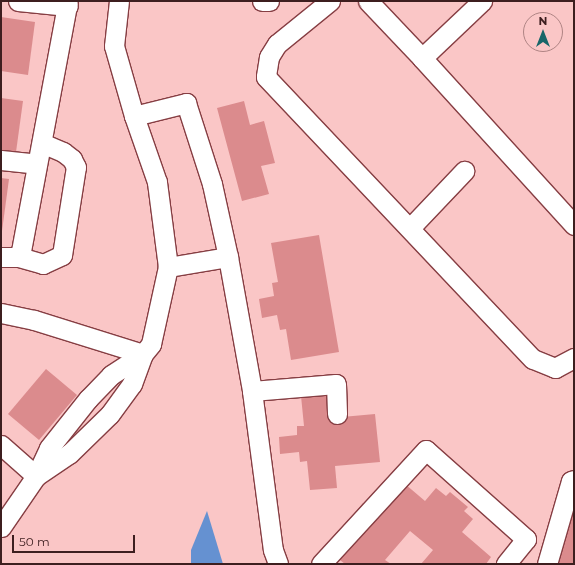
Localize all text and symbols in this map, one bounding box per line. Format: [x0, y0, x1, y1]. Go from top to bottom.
north arrow [523, 12, 563, 52]
text: N [539, 14, 547, 28]
scale bar [14, 527, 137, 553]
text: 50 m [19, 534, 50, 549]

